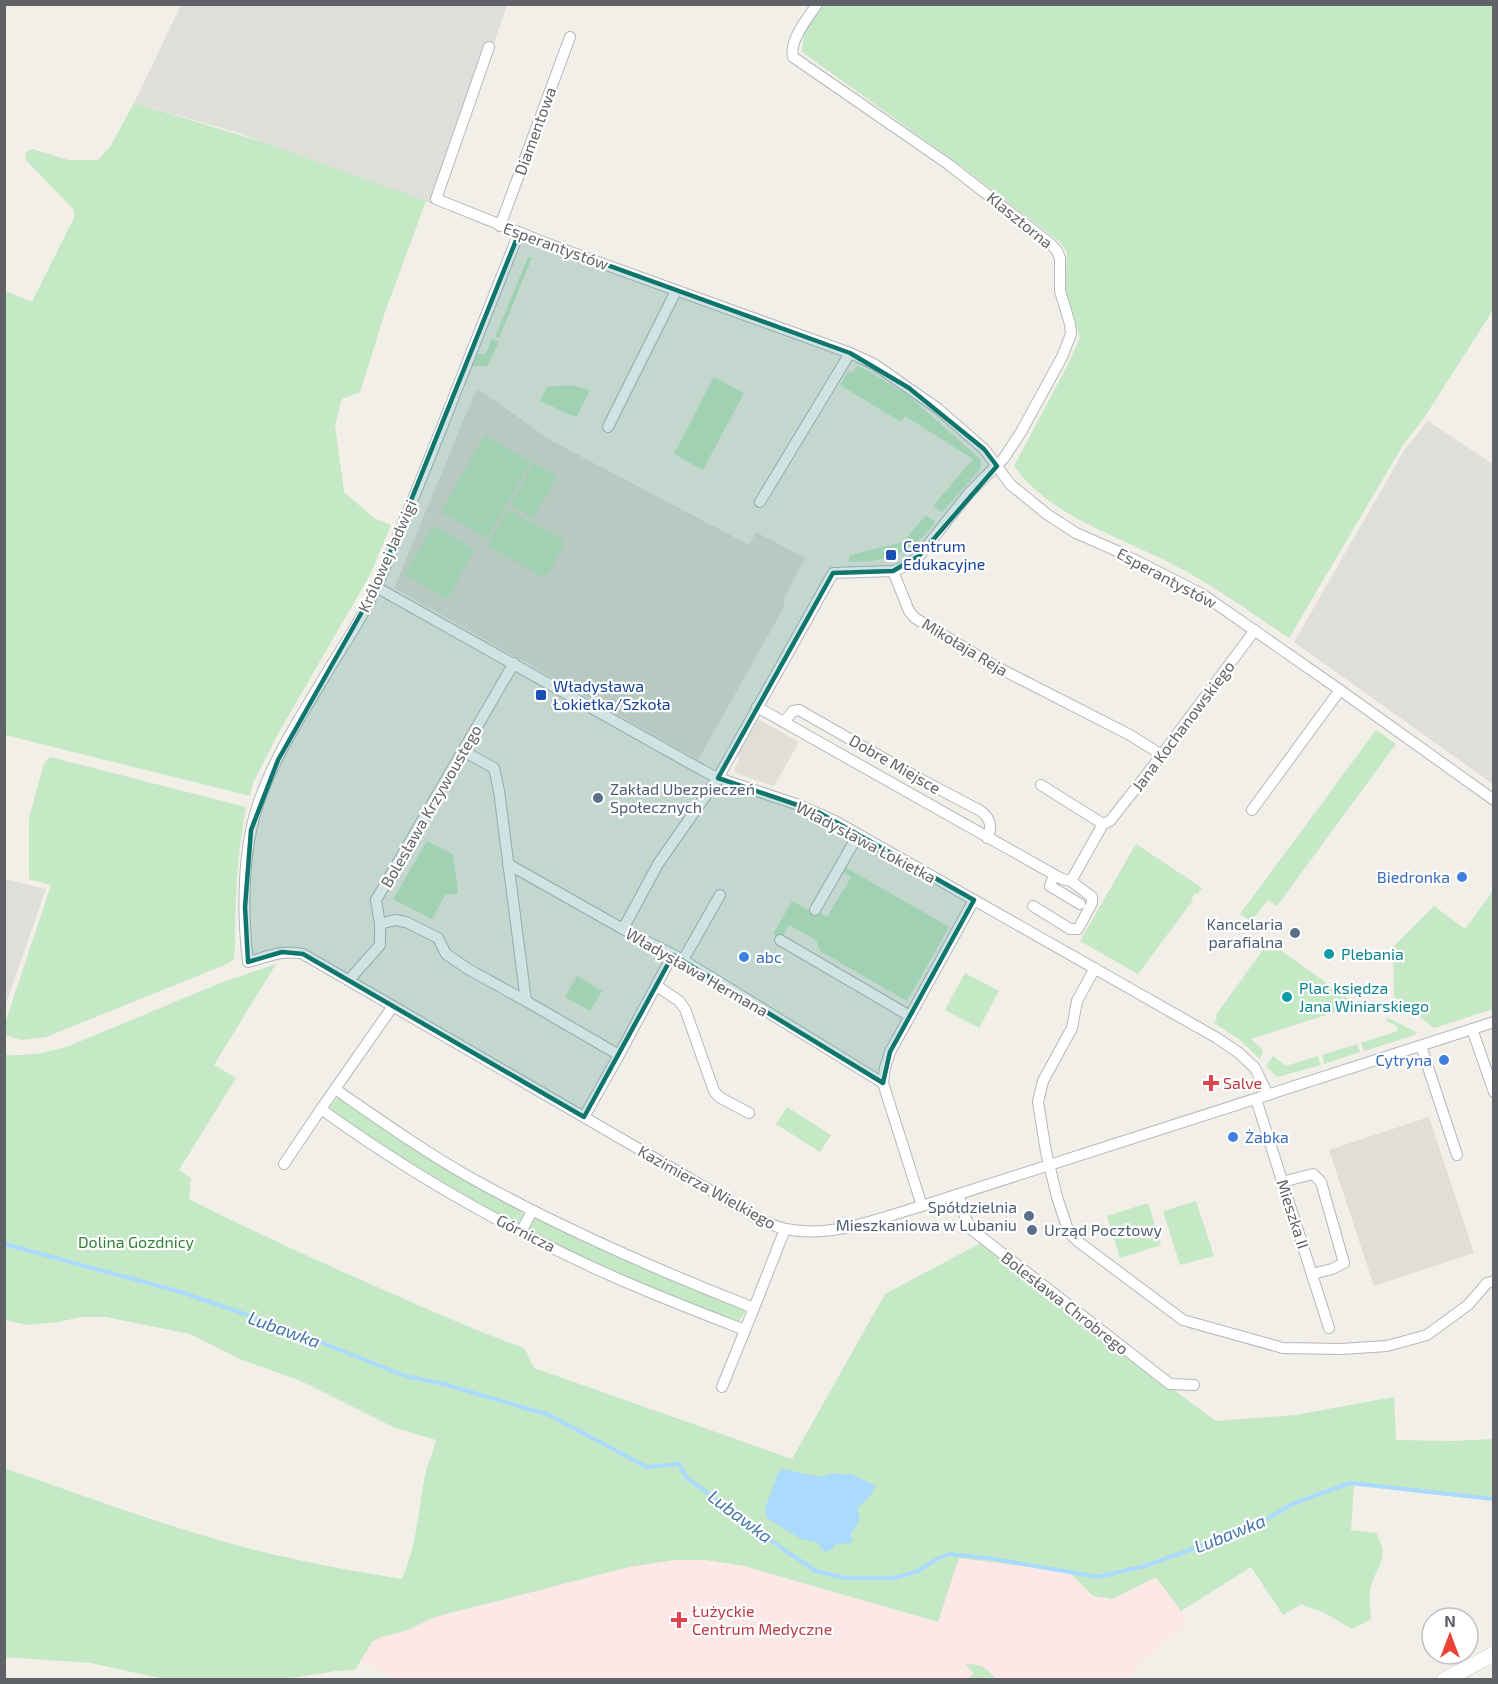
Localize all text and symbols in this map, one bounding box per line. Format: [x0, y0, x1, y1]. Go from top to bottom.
street label: Diamentowa [510, 84, 559, 177]
street label: Klasztorna [984, 187, 1057, 252]
street label: Esperantystów [501, 218, 611, 273]
street label: Królowej Jadwigi [353, 497, 421, 615]
place label: Centrum Edukacyjne [903, 536, 985, 574]
street label: Esperantystów [1114, 543, 1220, 612]
marker: Centrum Edukacyjne [884, 548, 898, 562]
street label: Mikołaja Reja [918, 614, 1012, 680]
street label: Jana Kochanowskiego [1127, 657, 1238, 795]
place label: Władysława Łokietka/Szkoła [553, 676, 671, 713]
marker: Władysława Łokietka/Szkoła [534, 688, 548, 702]
street label: Bolesława Krzywoustego [376, 721, 485, 890]
street label: Dobre Miejsce [846, 730, 944, 798]
place label: Zakład Ubezpieczeń Społecznych [610, 779, 755, 816]
marker: Zakład Ubezpieczeń Społecznych [591, 791, 605, 805]
street label: Władysława Łokietka [793, 797, 939, 886]
place label: Biedronka [1377, 867, 1450, 886]
marker: Biedronka [1455, 870, 1469, 884]
place label: Kancelaria parafialna [1206, 914, 1283, 951]
street label: Władysława Hermana [623, 923, 772, 1020]
marker: Kancelaria parafialna [1288, 926, 1302, 940]
place label: Plebania [1341, 944, 1404, 963]
place label: abc [756, 947, 782, 966]
marker: Plebania [1322, 947, 1336, 961]
marker: abc [737, 950, 751, 964]
place label: Plac księdza Jana Winiarskiego [1299, 978, 1429, 1015]
marker: Plac księdza Jana Winiarskiego [1280, 990, 1294, 1004]
place label: Cytryna [1376, 1050, 1432, 1069]
marker: Cytryna [1437, 1053, 1451, 1067]
place label: Salve [1223, 1073, 1262, 1092]
marker: Salve [1204, 1076, 1218, 1090]
place label: Żabka [1245, 1127, 1289, 1146]
marker: Żabka [1226, 1130, 1240, 1144]
street label: Kazimierza Wielkiego [635, 1141, 780, 1232]
street label: Mieszka II [1273, 1177, 1314, 1251]
place label: Spółdzielnia Mieszkaniowa w Lubaniu [836, 1197, 1017, 1234]
marker: Spółdzielnia Mieszkaniowa w Lubaniu [1022, 1209, 1036, 1223]
street label: Górnicza [494, 1210, 559, 1255]
place label: Urząd Pocztowy [1044, 1220, 1162, 1239]
marker: Urząd Pocztowy [1025, 1223, 1039, 1237]
park label: Dolina Gozdnicy [78, 1232, 195, 1251]
street label: Bolesława Chrobrego [998, 1247, 1132, 1358]
water label: Lubawka [245, 1306, 323, 1352]
water label: Lubawka [704, 1485, 777, 1548]
water label: Lubawka [1191, 1509, 1268, 1557]
place label: Łużyckie Centrum Medyczne [692, 1601, 832, 1638]
north arrow [1420, 1606, 1480, 1666]
marker: Łużyckie Centrum Medyczne [670, 1611, 688, 1629]
text: N [1444, 1611, 1456, 1630]

